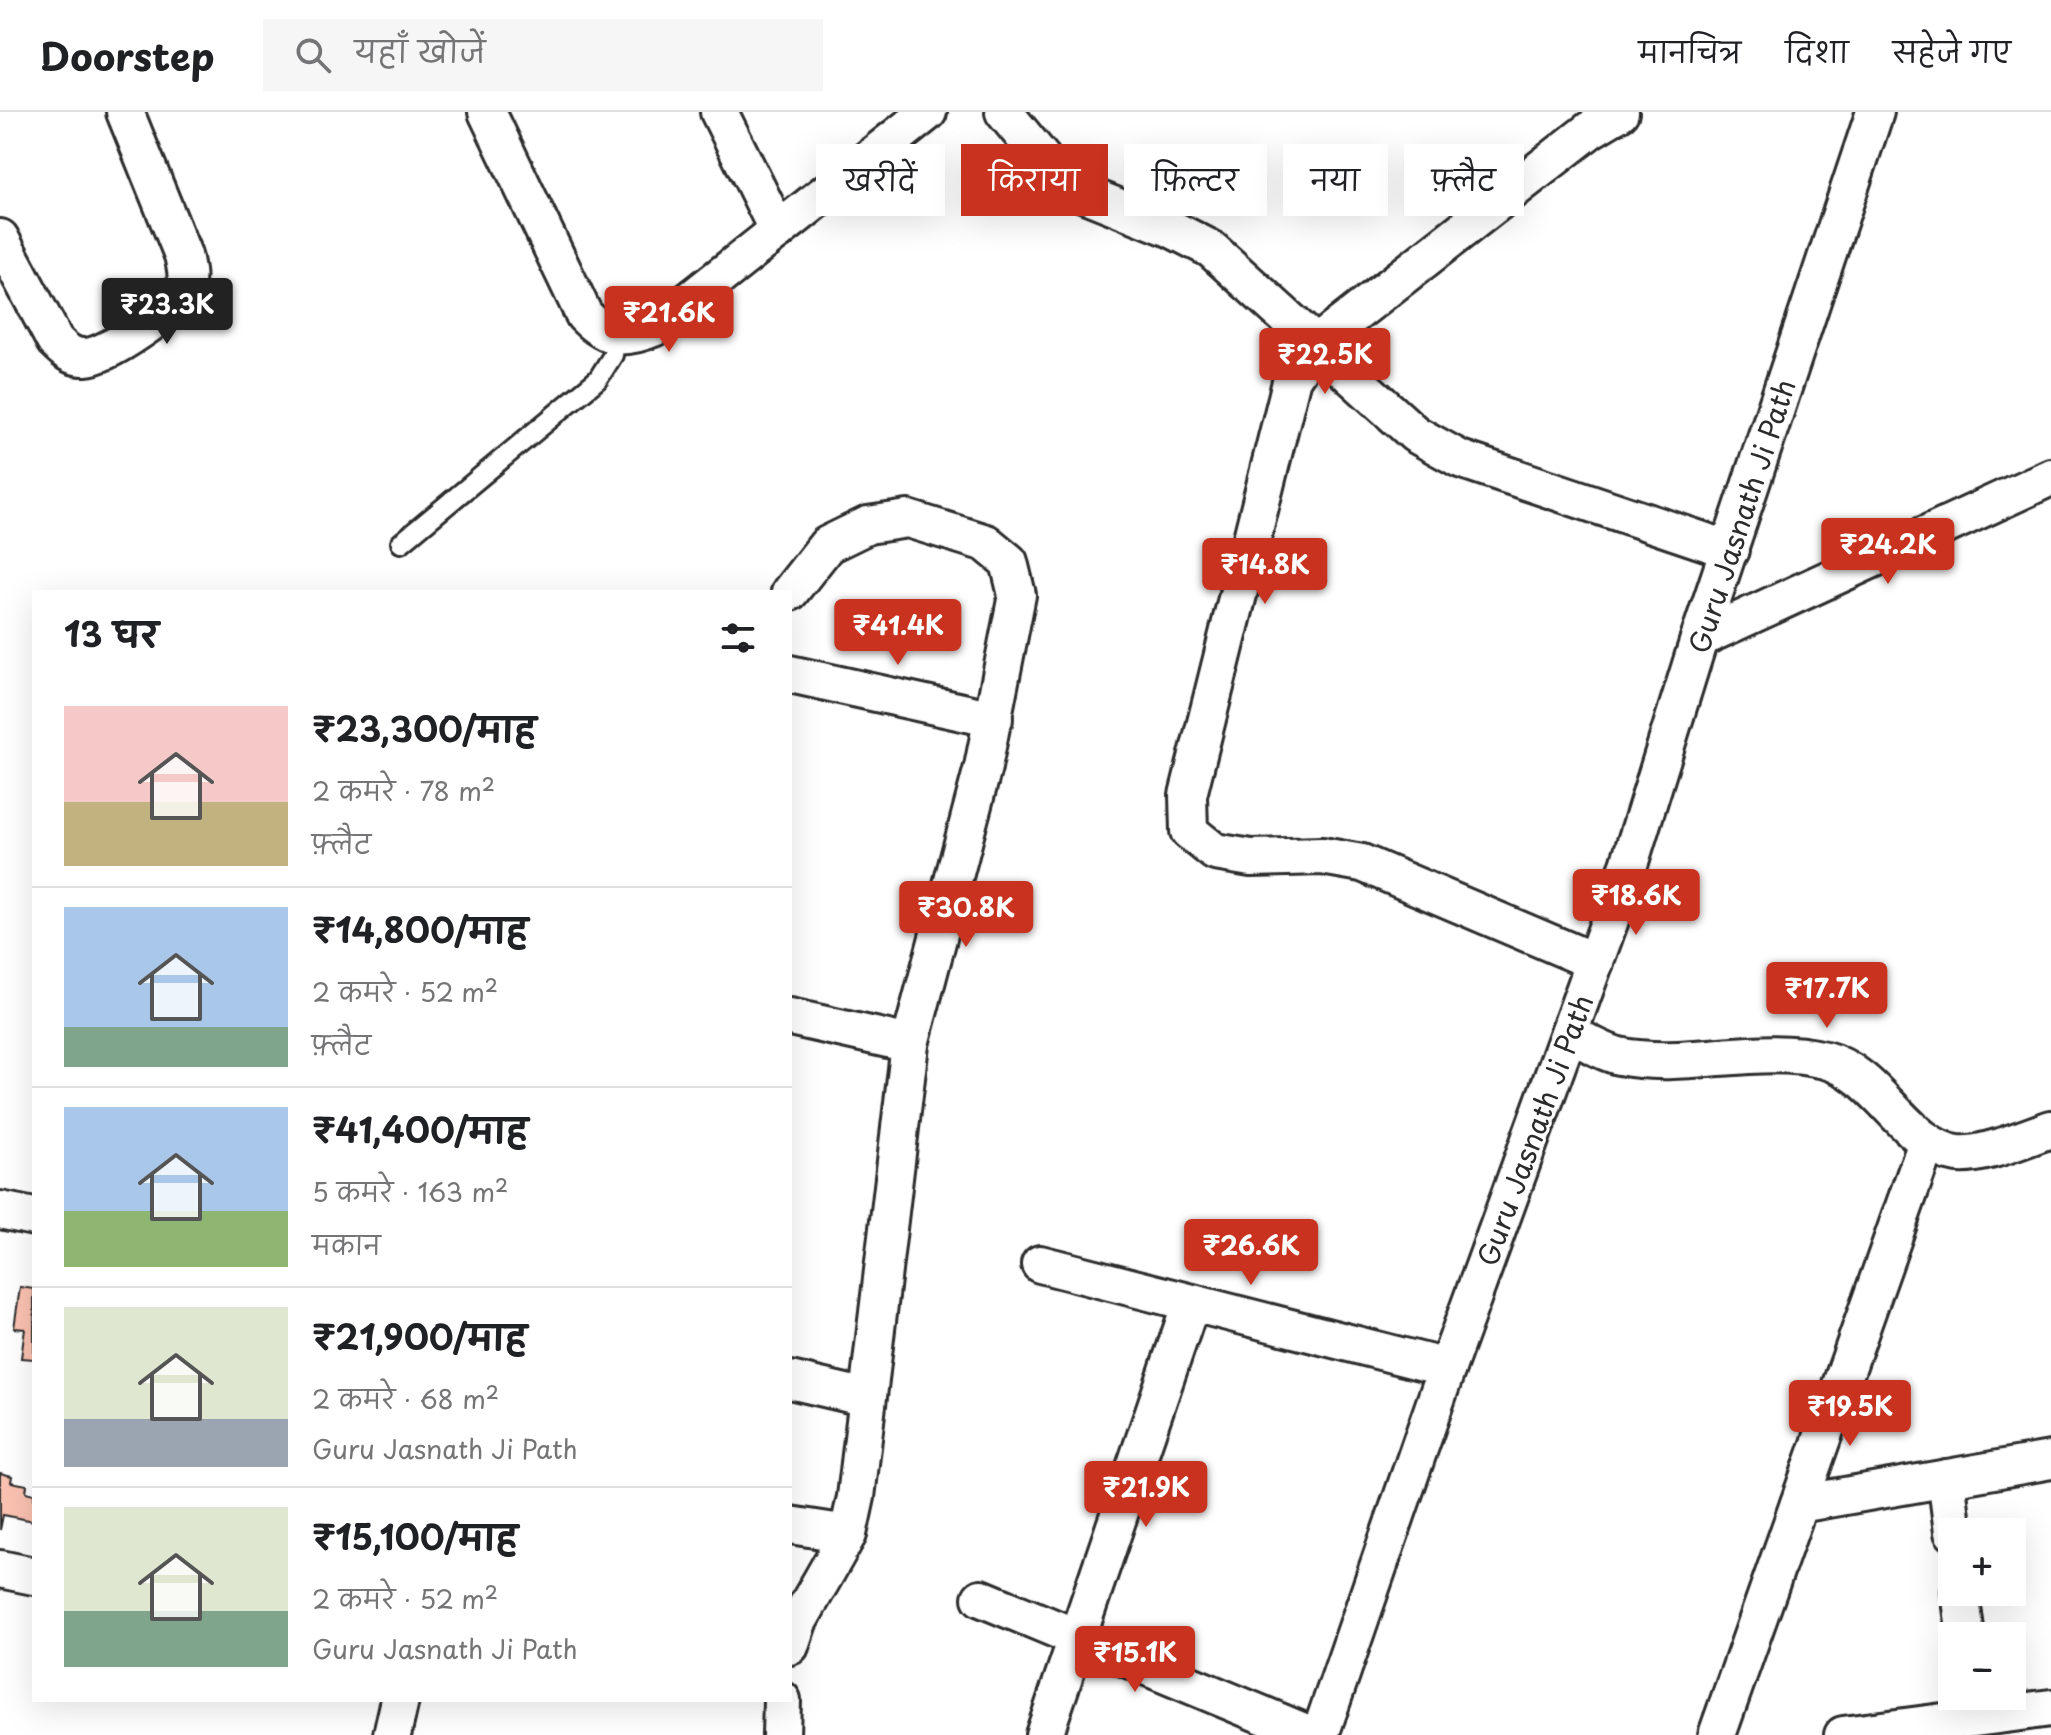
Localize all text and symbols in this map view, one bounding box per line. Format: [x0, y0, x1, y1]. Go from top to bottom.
search box [263, 19, 823, 91]
text: Doorstep [40, 27, 215, 84]
text: यहाँ खोजें [355, 28, 486, 73]
text: मानचित्र [1639, 30, 1741, 73]
text: दिशा [1785, 30, 1849, 73]
text: सहेजे गए [1893, 30, 2011, 73]
icon: search [291, 33, 335, 77]
chip: खरीदें [816, 144, 945, 216]
chip: किराया [961, 144, 1108, 216]
chip: फ़िल्टर [1124, 144, 1267, 216]
chip: नया [1283, 144, 1388, 216]
chip: फ़्लैट [1404, 144, 1524, 216]
pin: ₹23.3K [102, 278, 232, 346]
text: ₹23.3K [120, 284, 214, 323]
pin: ₹21.6K [604, 286, 734, 354]
text: ₹21.6K [623, 292, 715, 331]
pin: ₹22.5K [1260, 328, 1390, 396]
text: ₹22.5K [1277, 334, 1373, 373]
street label: Guru Jasnath Ji Path [1676, 373, 1806, 659]
pin: ₹24.2K [1823, 518, 1953, 586]
text: ₹24.2K [1839, 524, 1937, 563]
pin: ₹14.8K [1200, 538, 1330, 606]
text: ₹14.8K [1220, 544, 1310, 583]
pin: ₹41.4K [833, 599, 963, 667]
text: ₹41.4K [852, 605, 944, 644]
text: 13 घर [64, 607, 159, 659]
icon: filters [716, 616, 760, 660]
text: ₹23,300/माह [312, 702, 536, 754]
icon: home [128, 738, 224, 834]
text: 2 कमरे · 78 m² [312, 771, 495, 810]
text: फ़्लैट [312, 824, 371, 863]
pin: ₹18.6K [1571, 869, 1701, 937]
text: ₹18.6K [1591, 875, 1681, 914]
pin: ₹30.8K [901, 881, 1031, 949]
text: ₹30.8K [917, 887, 1015, 926]
text: ₹14,800/माह [312, 903, 528, 955]
icon: home [128, 939, 224, 1035]
pin: ₹17.7K [1762, 962, 1892, 1030]
text: ₹17.7K [1784, 968, 1870, 1007]
text: 2 कमरे · 52 m² [312, 972, 498, 1011]
street label: Guru Jasnath Ji Path [1465, 988, 1603, 1272]
text: फ़्लैट [312, 1025, 371, 1064]
text: ₹41,400/माह [312, 1103, 528, 1155]
icon: home [128, 1139, 224, 1235]
text: 5 कमरे · 163 m² [312, 1172, 508, 1211]
pin: ₹26.6K [1186, 1219, 1316, 1287]
text: मकान [312, 1225, 381, 1264]
text: ₹26.6K [1202, 1225, 1300, 1264]
text: ₹21,900/माह [312, 1310, 527, 1362]
icon: home [128, 1339, 224, 1435]
text: 2 कमरे · 68 m² [312, 1379, 499, 1418]
pin: ₹19.5K [1785, 1380, 1915, 1448]
text: ₹19.5K [1807, 1386, 1893, 1425]
text: Guru Jasnath Ji Path [312, 1429, 578, 1468]
pin: ₹21.9K [1081, 1461, 1211, 1529]
text: ₹21.9K [1102, 1467, 1190, 1506]
text: ₹15,100/माह [312, 1510, 518, 1562]
map controls [1938, 1518, 2026, 1710]
button: + [1938, 1518, 2026, 1606]
icon: home [128, 1539, 224, 1635]
text: 2 कमरे · 52 m² [312, 1579, 498, 1618]
button: − [1938, 1622, 2026, 1710]
pin: ₹15.1K [1070, 1626, 1200, 1694]
text: Guru Jasnath Ji Path [312, 1629, 578, 1668]
text: ₹15.1K [1093, 1632, 1177, 1671]

